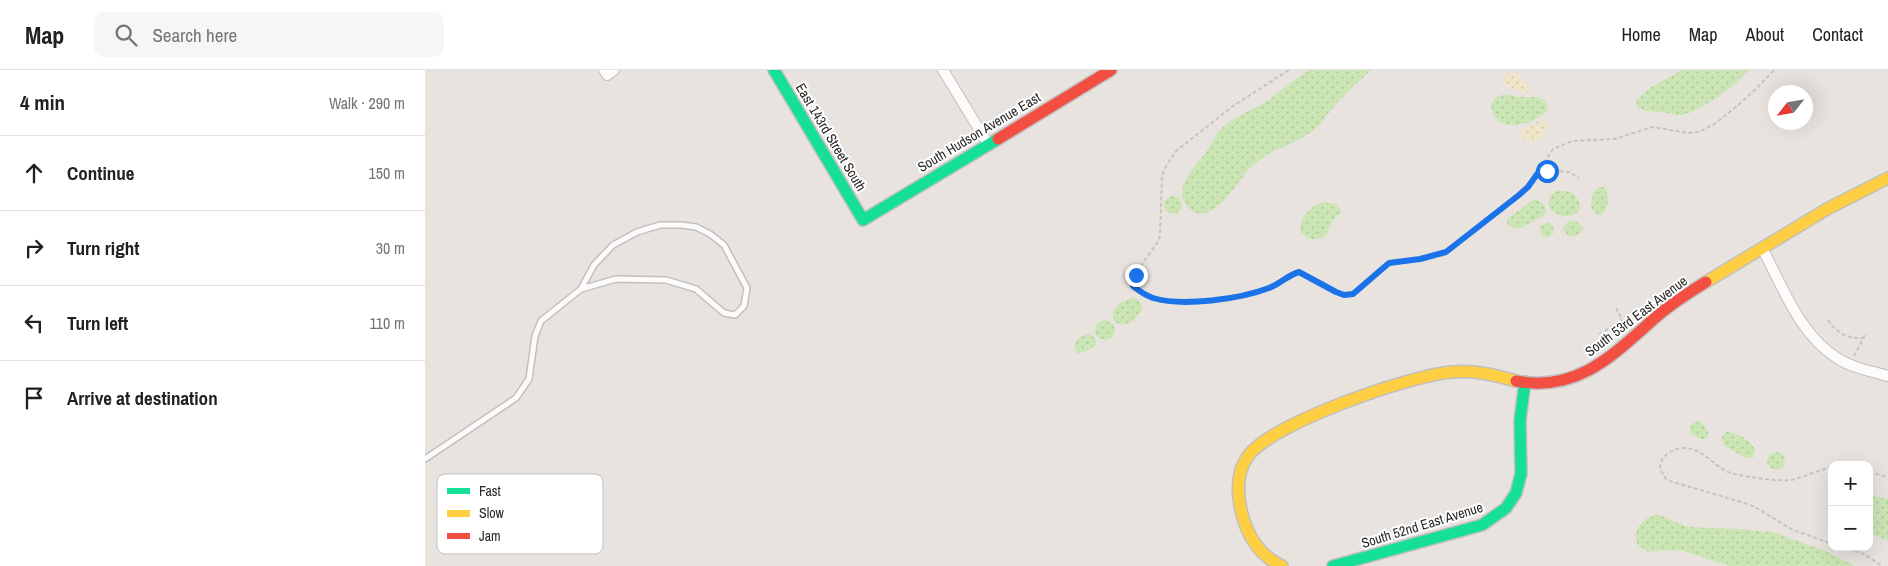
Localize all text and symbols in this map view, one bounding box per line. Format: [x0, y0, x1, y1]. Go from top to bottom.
search box [94, 12, 444, 57]
text: Map [25, 19, 64, 51]
icon: search [112, 21, 140, 49]
text: Search here [152, 22, 237, 48]
text: Home [1621, 22, 1661, 47]
text: Map [1689, 22, 1718, 47]
text: About [1746, 22, 1784, 47]
text: Contact [1812, 22, 1863, 47]
street label: East 143rd Street South [792, 80, 870, 194]
north arrow [1768, 85, 1813, 130]
text: 4 min [20, 88, 65, 117]
street label: South Hudson Avenue East [914, 88, 1044, 176]
text: Walk · 290 m [329, 92, 405, 114]
icon: ahead [20, 159, 48, 187]
text: Continue [67, 160, 135, 186]
route start [1536, 160, 1559, 183]
text: 150 m [369, 162, 405, 184]
icon: right [20, 234, 48, 262]
text: Turn right [67, 235, 139, 261]
text: 30 m [376, 237, 405, 259]
route end [1125, 264, 1148, 287]
street label: South 53rd East Avenue [1581, 272, 1691, 360]
icon: left [20, 309, 48, 337]
text: Turn left [67, 310, 128, 336]
text: 110 m [369, 312, 405, 334]
icon: arrive [20, 384, 48, 412]
text: Arrive at destination [67, 385, 218, 411]
map controls [1828, 461, 1873, 551]
button: + [1828, 461, 1873, 506]
legend [437, 474, 603, 554]
text: Fast [479, 482, 501, 500]
street label: South 52nd East Avenue [1359, 498, 1485, 552]
text: Slow [479, 504, 505, 522]
button: − [1828, 506, 1873, 551]
text: Jam [479, 527, 501, 545]

